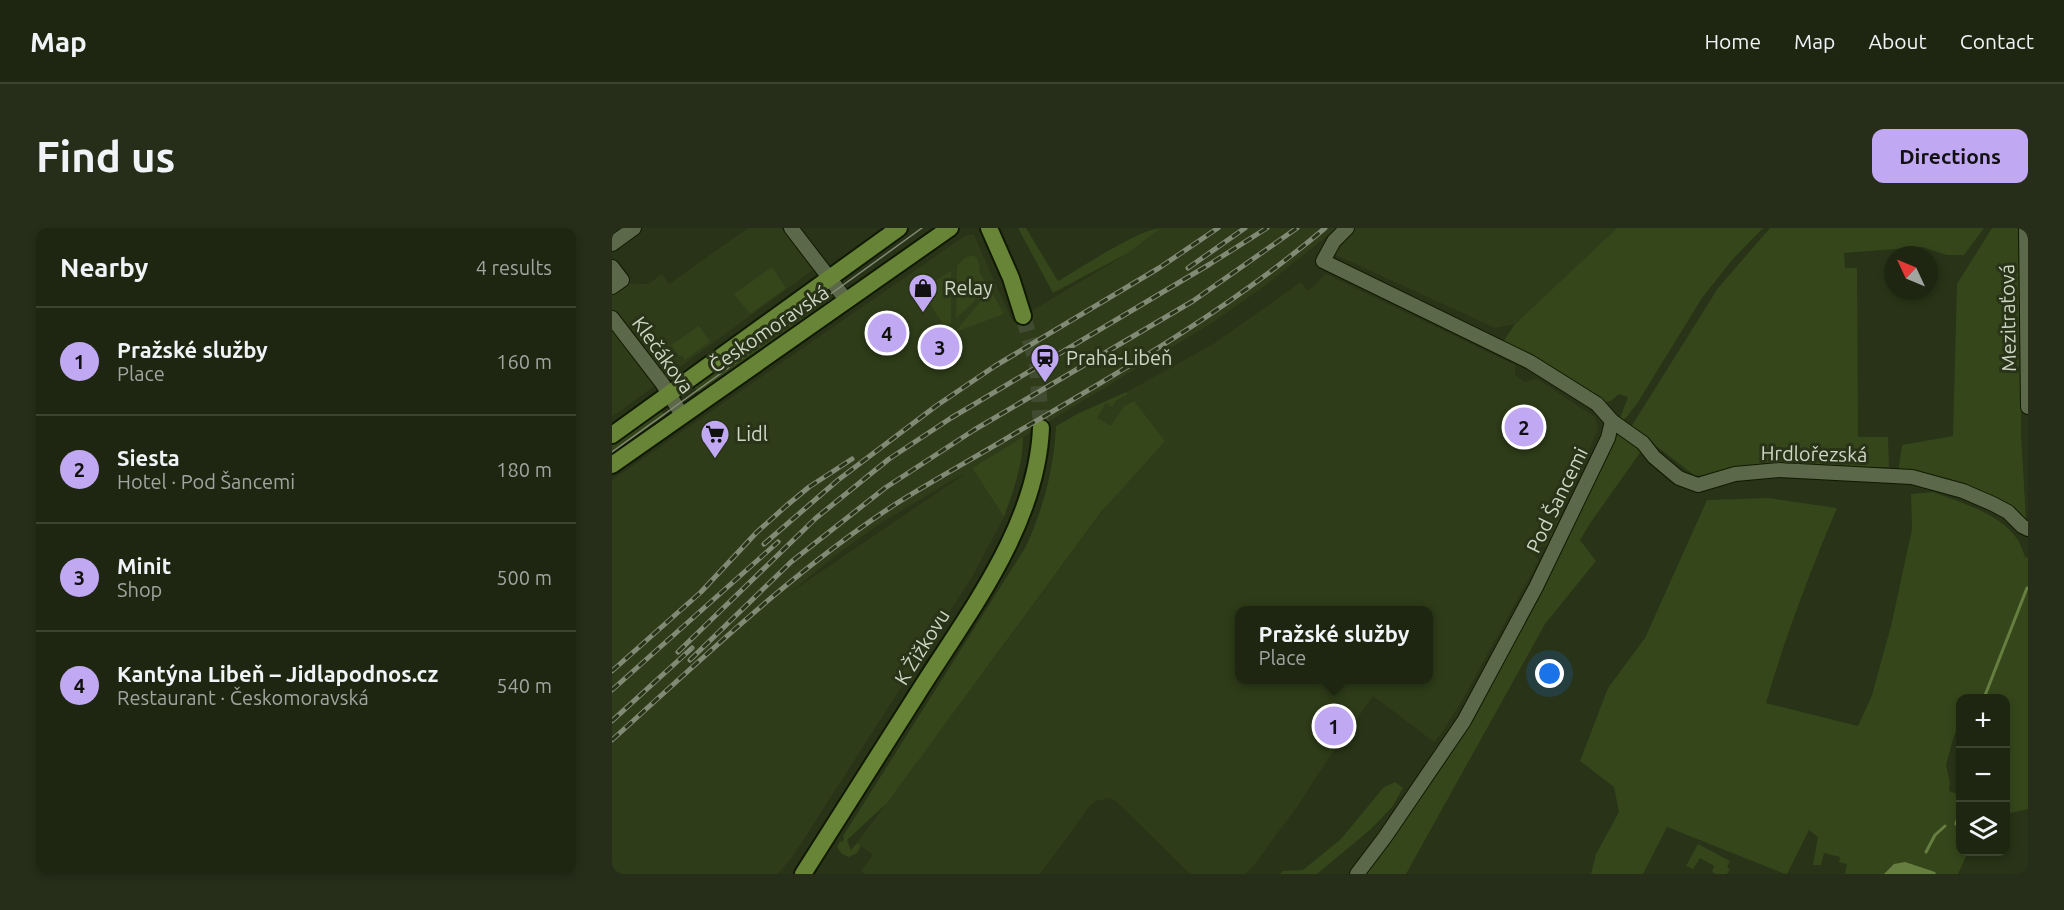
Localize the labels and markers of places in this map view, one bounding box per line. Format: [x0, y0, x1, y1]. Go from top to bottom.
shop icon: Relay [907, 272, 939, 314]
place label: Relay [944, 276, 993, 299]
pin: 4 [868, 310, 906, 356]
pin: 3 [920, 324, 960, 370]
station icon: Praha-Libeň [1029, 342, 1061, 384]
place label: Praha-Libeň [1066, 346, 1172, 369]
pin: 2 [1504, 404, 1544, 450]
supermarket icon: Lidl [699, 418, 731, 460]
place label: Lidl [736, 422, 768, 445]
pin: 1 [1314, 704, 1354, 748]

